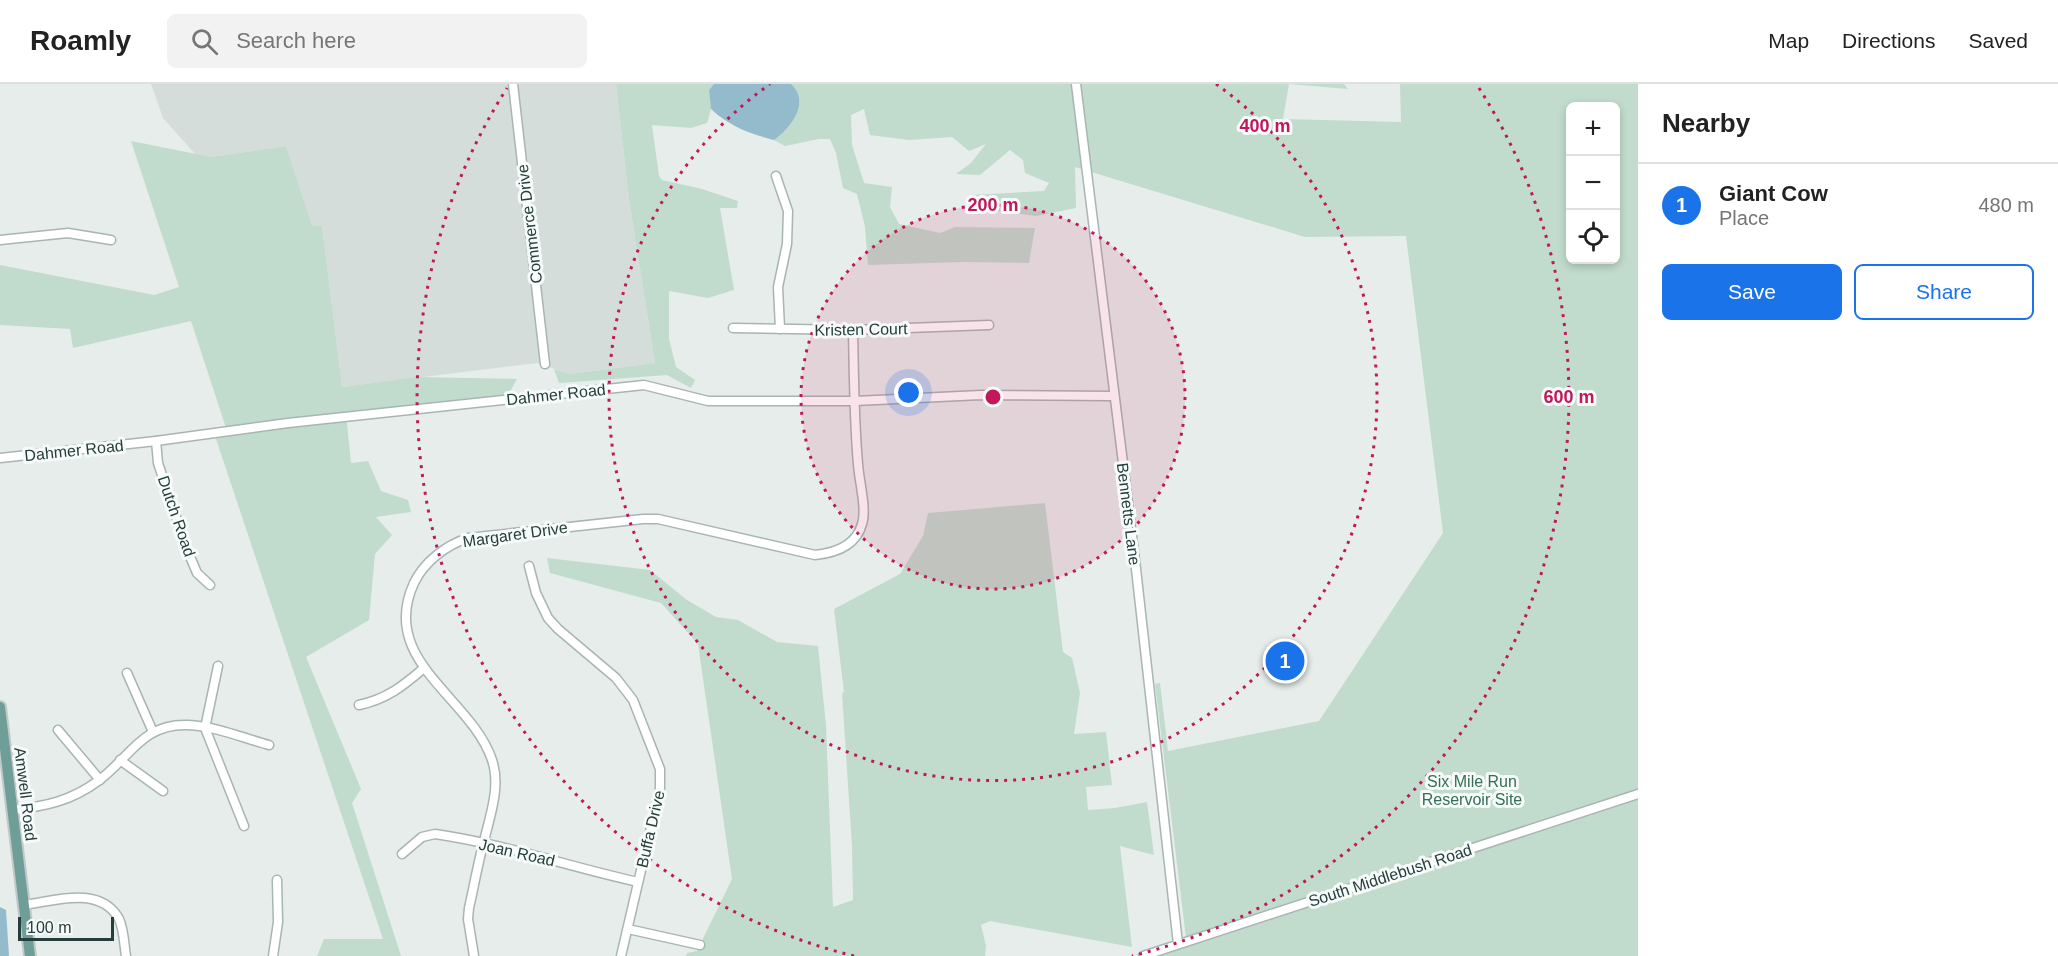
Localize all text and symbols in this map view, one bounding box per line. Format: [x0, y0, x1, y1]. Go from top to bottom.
search box [167, 14, 587, 68]
text: Roamly [30, 25, 131, 56]
icon: search [188, 25, 221, 58]
text: Search here [236, 28, 356, 53]
text: Map [1768, 29, 1809, 52]
text: Directions [1842, 29, 1935, 52]
text: Saved [1968, 29, 2028, 52]
map controls [1566, 102, 1620, 264]
button: + [1566, 102, 1620, 156]
text: Nearby [1662, 108, 1750, 138]
text: 400 m [1239, 116, 1291, 136]
button: − [1566, 156, 1620, 210]
street label: Commerce Drive [514, 163, 545, 285]
text: Giant Cow [1719, 181, 1828, 206]
text: 1 [1676, 194, 1687, 216]
text: 480 m [1978, 194, 2034, 216]
text: 200 m [967, 195, 1019, 215]
text: Place [1719, 207, 1769, 229]
button: locate [1566, 210, 1620, 264]
button: Save [1662, 264, 1842, 320]
button: Share [1854, 264, 2034, 320]
street label: Kristen Court [814, 320, 908, 339]
your location [894, 378, 923, 407]
street label: Dahmer Road [506, 381, 606, 408]
centre of rings [983, 387, 1003, 407]
text: 600 m [1543, 387, 1595, 407]
street label: Dahmer Road [24, 437, 124, 464]
street label: Bennetts Lane [1114, 462, 1143, 566]
street label: Dutch Road [155, 473, 198, 559]
street label: Margaret Drive [461, 519, 569, 550]
pin: 1 [1266, 638, 1304, 684]
street label: Amwell Road [11, 746, 40, 842]
park label: Six Mile Run Reservoir Site [1422, 773, 1522, 808]
street label: Buffa Drive [633, 789, 668, 869]
street label: Joan Road [477, 836, 557, 869]
street label: South Middlebush Road [1306, 841, 1474, 910]
scale bar [18, 914, 114, 942]
text: 100 m [27, 919, 71, 936]

